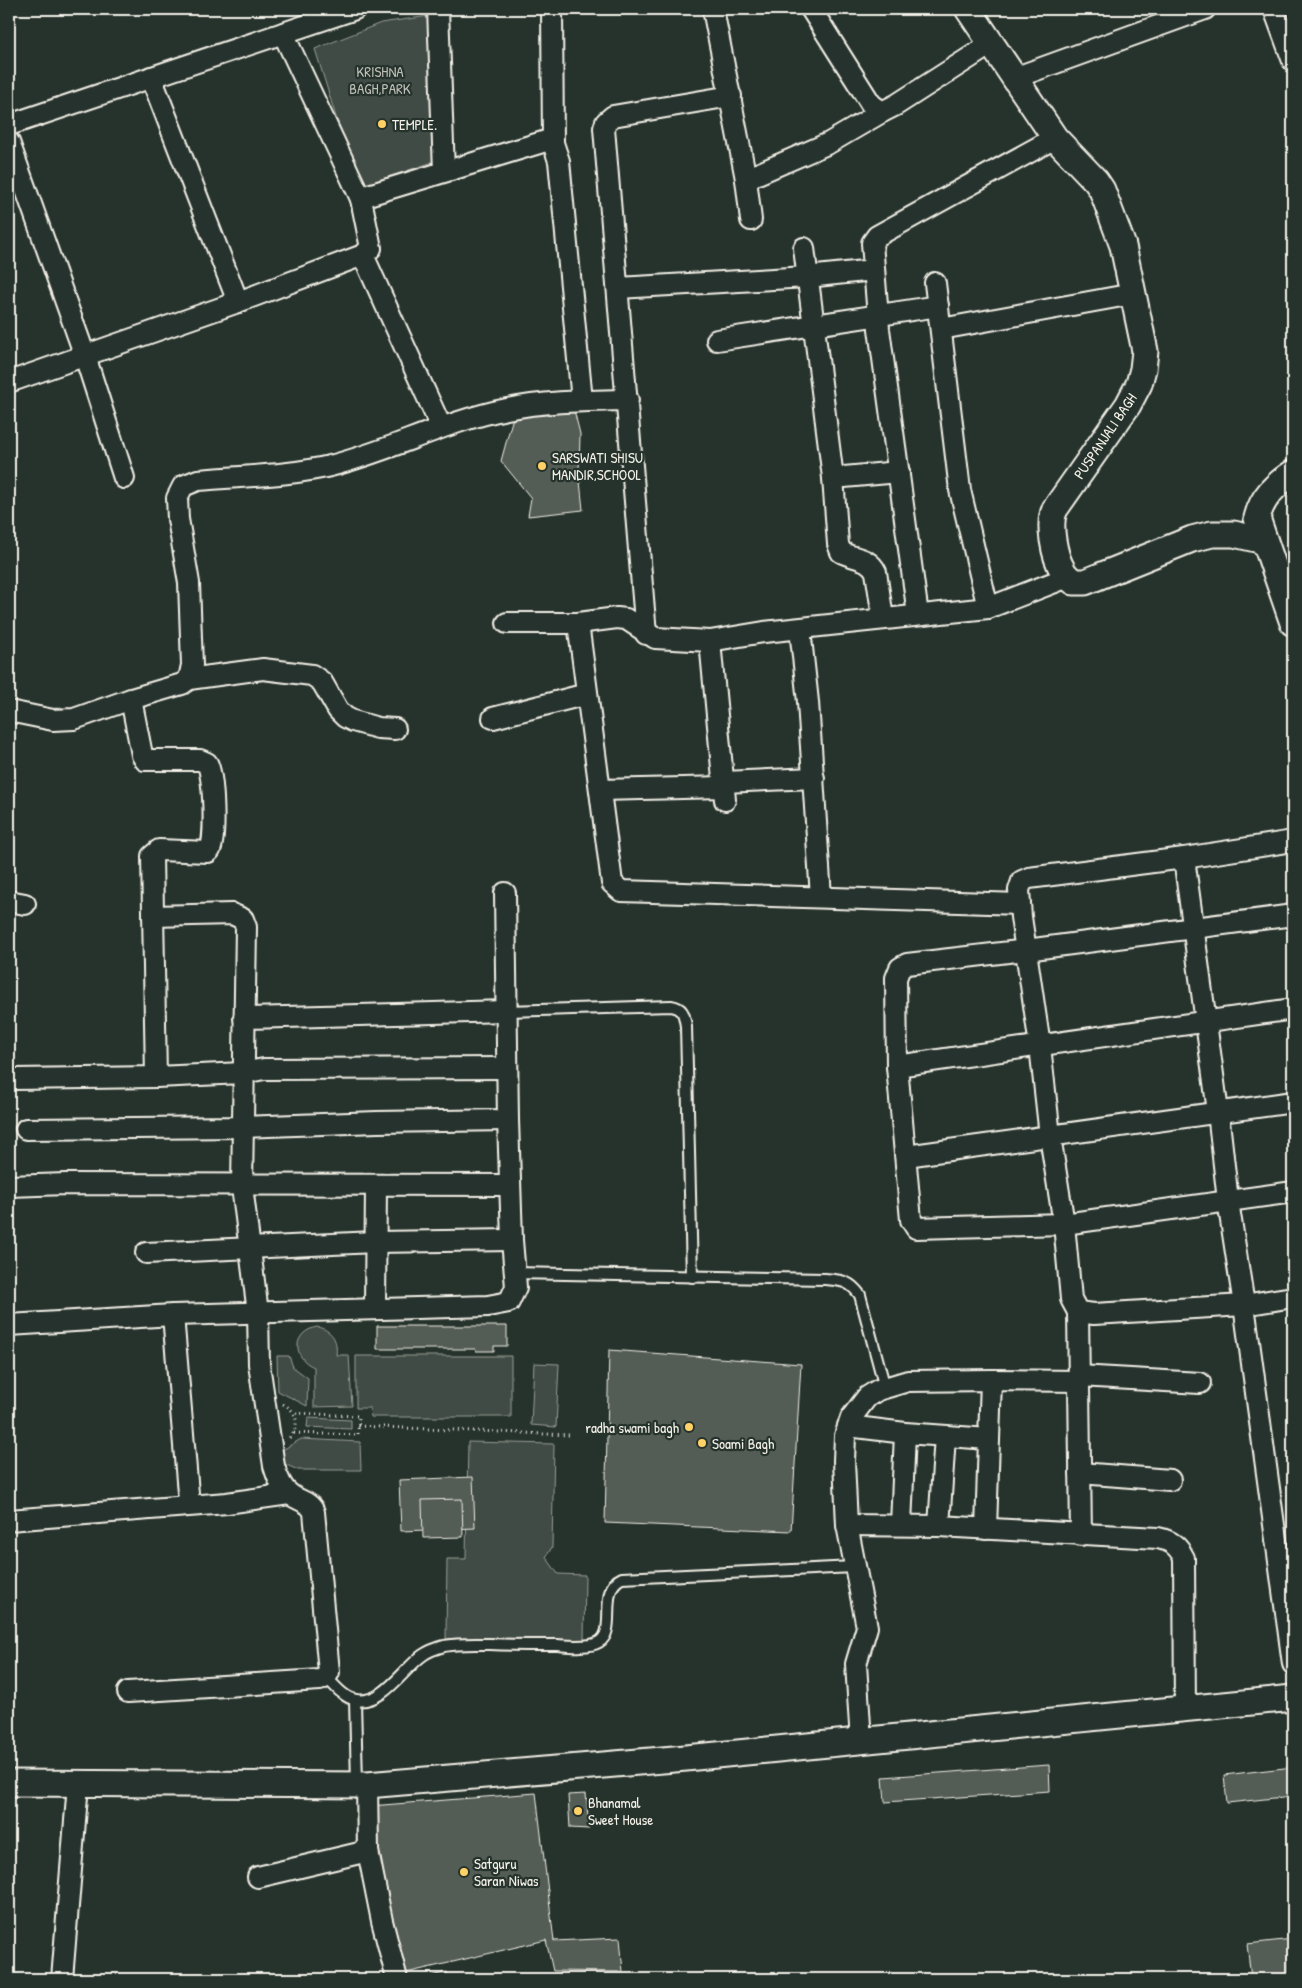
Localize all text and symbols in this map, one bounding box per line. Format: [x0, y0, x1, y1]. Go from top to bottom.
park label: KRISHNA BAGH,PARK [349, 61, 411, 99]
place label: TEMPLE. [392, 114, 437, 135]
marker: TEMPLE. [376, 118, 388, 130]
street label: PUSPANJALI BAGH [1068, 389, 1142, 483]
place label: SARSWATI SHISU MANDIR,SCHOOL [552, 447, 643, 485]
marker: SARSWATI SHISU MANDIR,SCHOOL [536, 460, 548, 472]
place label: radha swami bagh [585, 1417, 679, 1438]
marker: radha swami bagh [683, 1421, 695, 1433]
place label: Soami Bagh [712, 1433, 774, 1454]
marker: Soami Bagh [696, 1437, 708, 1449]
place label: Bhanamal Sweet House [588, 1792, 653, 1830]
marker: Bhanamal Sweet House [572, 1805, 584, 1817]
place label: Satguru Saran Niwas [474, 1853, 539, 1891]
marker: Satguru Saran Niwas [458, 1866, 470, 1878]

